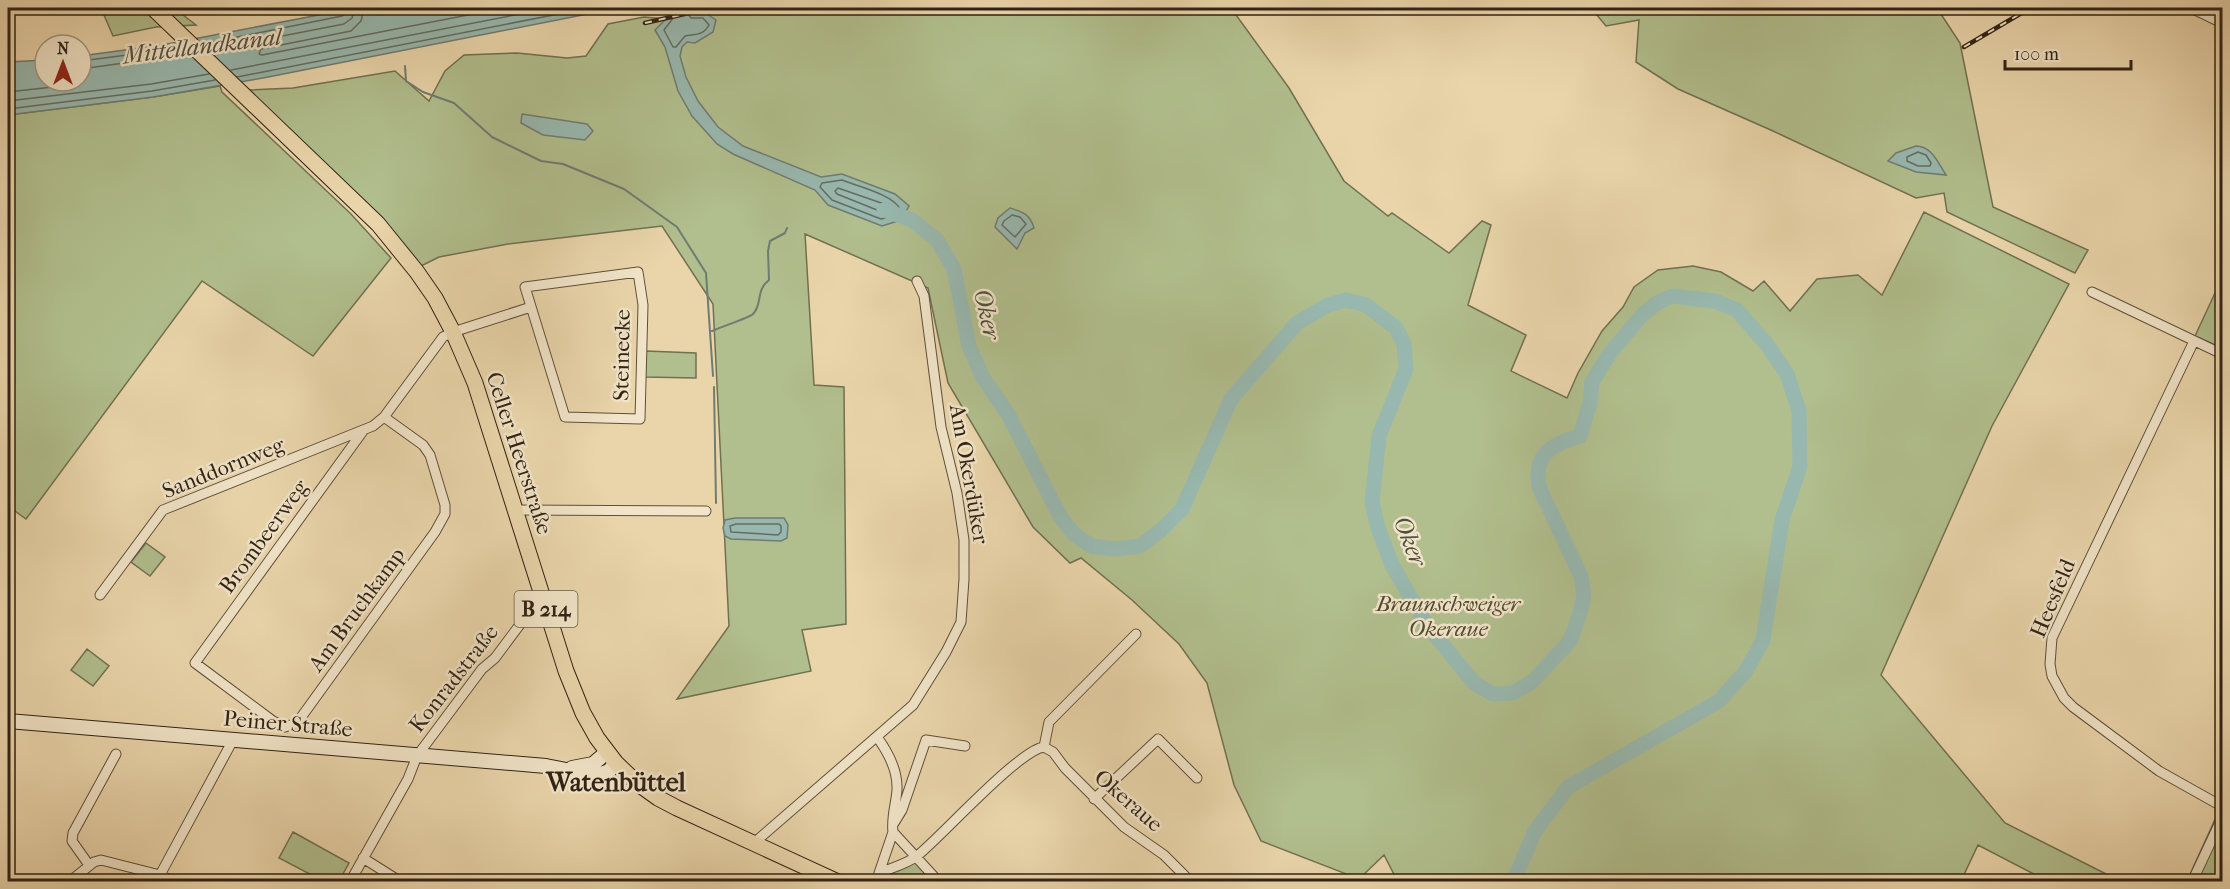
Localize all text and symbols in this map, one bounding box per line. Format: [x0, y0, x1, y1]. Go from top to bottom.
water label: Mittellandkanal [119, 22, 286, 70]
north arrow [33, 33, 93, 93]
scale bar [2005, 33, 2131, 71]
text: N [57, 39, 70, 58]
text: 100 m [2014, 44, 2059, 65]
water label: Oker [968, 286, 1007, 344]
street label: Steinecke [608, 309, 636, 401]
street label: Celler Heerstraße [481, 369, 558, 538]
street label: Am Okerdüker [944, 401, 994, 547]
street label: Sanddornweg [158, 432, 288, 504]
street label: Brombeerweg [214, 474, 314, 598]
water label: Oker [1387, 512, 1433, 572]
street label: Am Bruchkamp [302, 542, 411, 678]
street label: Heesfeld [2025, 554, 2081, 642]
road number: B 214 [514, 591, 578, 627]
park label: Braunschweiger Okeraue [1375, 591, 1522, 642]
street label: Konradstraße [404, 620, 504, 738]
street label: Peiner Straße [222, 705, 354, 743]
street label: Okeraue [1089, 764, 1168, 838]
district label: Watenbüttel [545, 767, 686, 798]

